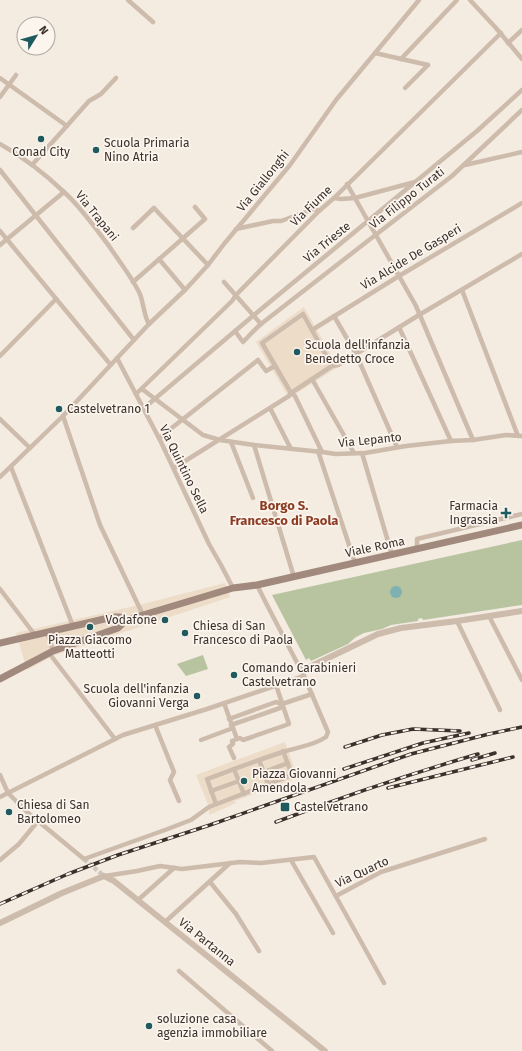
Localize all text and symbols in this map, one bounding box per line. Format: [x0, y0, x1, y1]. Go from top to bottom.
north arrow [16, 16, 56, 56]
text: N [36, 23, 51, 37]
marker: Conad City [36, 134, 46, 144]
place label: Scuola Primaria Nino Atria [104, 136, 189, 164]
place label: Conad City [12, 145, 70, 159]
marker: Scuola Primaria Nino Atria [91, 145, 101, 155]
street label: Via Giallonghi [234, 148, 292, 214]
street label: Via Filippo Turati [367, 164, 447, 232]
street label: Via Fiume [287, 183, 335, 229]
street label: Via Trapani [73, 188, 121, 244]
street label: Via Trieste [301, 219, 353, 265]
street label: Via Alcide De Gasperi [358, 221, 464, 293]
place label: Scuola dell'infanzia Benedetto Croce [305, 338, 410, 366]
marker: Scuola dell'infanzia Benedetto Croce [292, 347, 302, 357]
place label: Castelvetrano 1 [67, 402, 150, 416]
marker: Castelvetrano 1 [54, 404, 64, 414]
street label: Via Quintino Sella [156, 422, 212, 516]
street label: Via Lepanto [338, 430, 402, 450]
district label: Borgo S. Francesco di Paola [230, 498, 338, 528]
place label: Farmacia Ingrassia [449, 499, 498, 527]
marker: Farmacia Ingrassia [501, 508, 511, 518]
street label: Viale Roma [344, 534, 406, 560]
place label: Vodafone [105, 613, 157, 627]
marker: Vodafone [160, 615, 170, 625]
place label: Chiesa di San Francesco di Paola [193, 619, 293, 647]
marker: Piazza Giacomo Matteotti [85, 622, 95, 632]
marker: Chiesa di San Francesco di Paola [180, 628, 190, 638]
place label: Piazza Giacomo Matteotti [48, 633, 132, 661]
place label: Comando Carabinieri Castelvetrano [242, 661, 356, 689]
marker: Comando Carabinieri Castelvetrano [229, 670, 239, 680]
place label: Scuola dell'infanzia Giovanni Verga [84, 682, 189, 710]
marker: Scuola dell'infanzia Giovanni Verga [192, 691, 202, 701]
place label: Piazza Giovanni Amendola [252, 767, 337, 795]
marker: Piazza Giovanni Amendola [239, 776, 249, 786]
place label: Chiesa di San Bartolomeo [17, 798, 90, 826]
place label: Castelvetrano [294, 800, 368, 814]
marker: Castelvetrano [279, 801, 291, 813]
marker: Chiesa di San Bartolomeo [4, 807, 14, 817]
street label: Via Quarto [333, 854, 391, 890]
street label: Via Partanna [176, 915, 238, 969]
place label: soluzione casa agenzia immobiliare [157, 1012, 267, 1040]
marker: soluzione casa agenzia immobiliare [144, 1021, 154, 1031]

